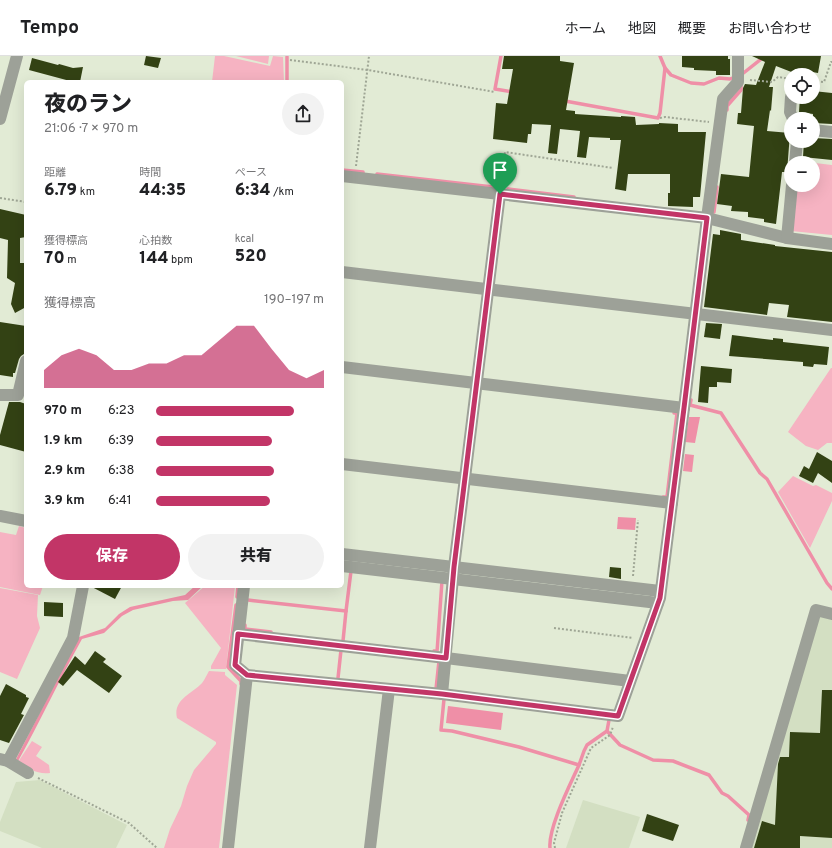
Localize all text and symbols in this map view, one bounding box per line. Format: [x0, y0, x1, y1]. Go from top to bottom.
text: Tempo [20, 16, 79, 40]
text: ホーム [564, 21, 606, 38]
text: 地図 [628, 21, 656, 38]
text: 概要 [678, 21, 706, 38]
text: お問い合わせ [728, 21, 812, 38]
map controls [784, 68, 820, 192]
button: locate [784, 68, 820, 104]
text: 夜のラン [44, 92, 132, 119]
button: share [282, 93, 324, 135]
button: + [784, 112, 820, 148]
text: 21:06 · 7 × 970 m [44, 121, 138, 137]
pin [483, 153, 517, 194]
button: − [784, 156, 820, 192]
icon: arrive [489, 159, 511, 181]
text: 距離 [44, 166, 66, 180]
text: 時間 [139, 166, 161, 180]
text: ペース [235, 166, 267, 180]
text: 6.79 [44, 180, 77, 202]
text: 44:35 [139, 180, 186, 202]
text: 6:34 [235, 180, 271, 202]
text: km [77, 185, 95, 199]
text: /km [271, 185, 294, 199]
text: kcal [235, 232, 254, 246]
text: 獲得標高 [44, 234, 88, 248]
text: 心拍数 [139, 234, 172, 248]
text: 520 [235, 246, 267, 268]
text: 70 [44, 248, 65, 270]
text: 144 [139, 248, 169, 270]
text: m [65, 253, 77, 267]
text: bpm [169, 253, 193, 267]
text: 190–197 m [264, 292, 324, 308]
text: 獲得標高 [44, 296, 96, 312]
text: 970 m [44, 403, 82, 419]
text: 6:23 [108, 403, 134, 419]
text: 1.9 km [44, 433, 82, 449]
text: 6:39 [108, 433, 134, 449]
text: 2.9 km [44, 463, 85, 479]
text: 6:38 [108, 463, 134, 479]
text: 3.9 km [44, 493, 85, 509]
text: 6:41 [108, 493, 132, 509]
button: 保存 [44, 534, 180, 580]
button: 共有 [188, 534, 324, 580]

